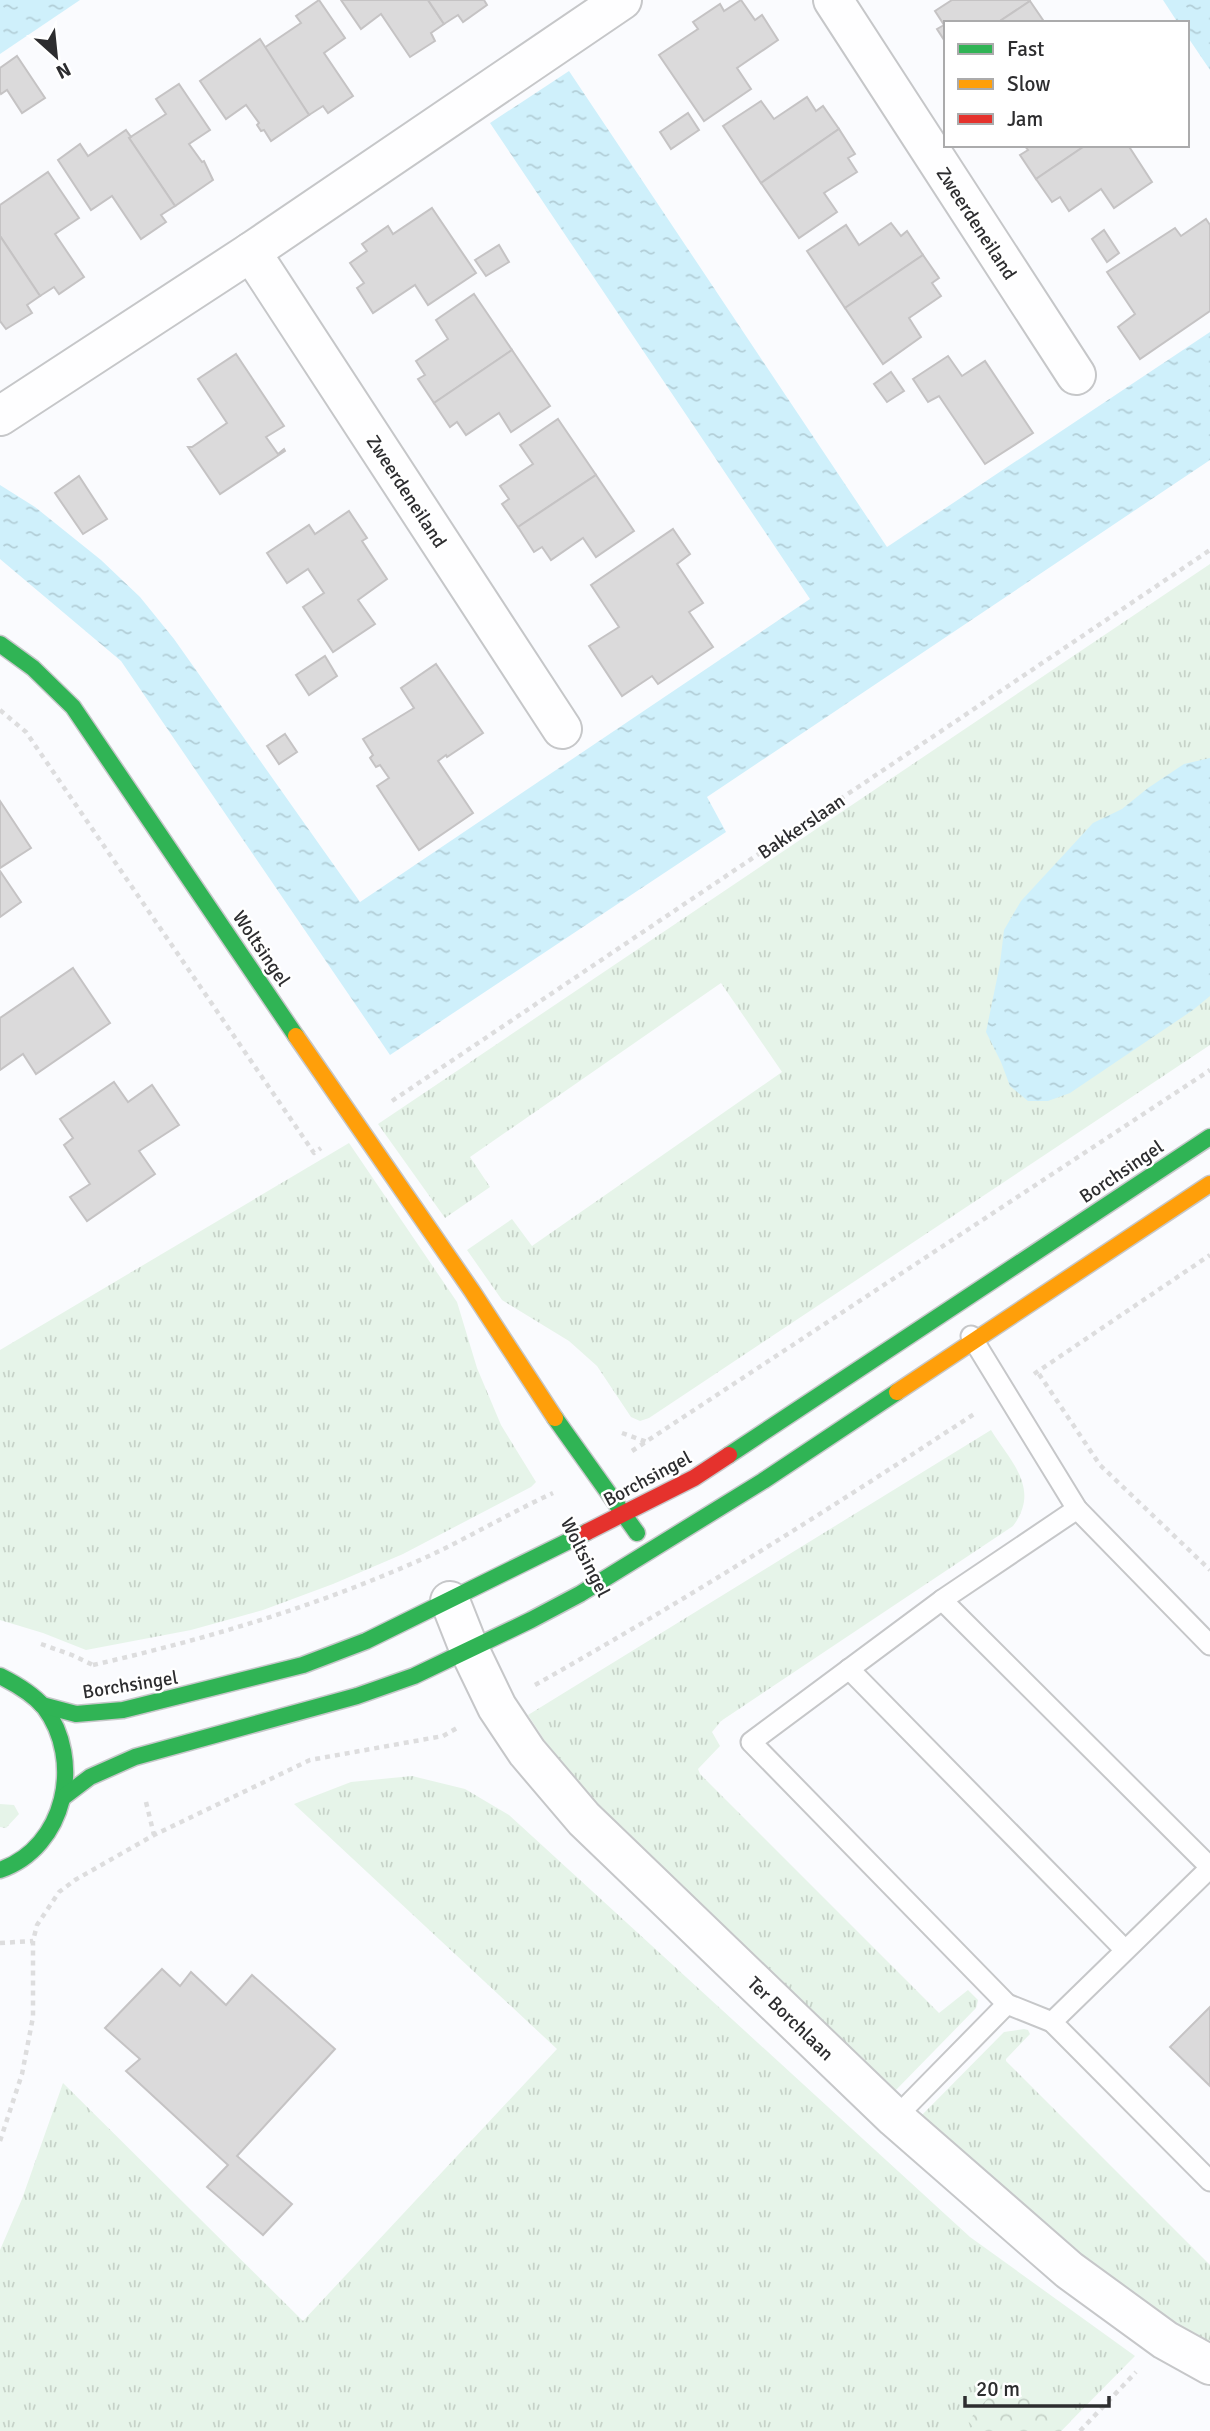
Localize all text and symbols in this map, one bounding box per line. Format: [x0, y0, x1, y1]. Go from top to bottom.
north arrow [21, 21, 91, 91]
legend [944, 21, 1189, 147]
text: Fast [1007, 36, 1044, 62]
text: N [52, 57, 75, 84]
text: Slow [1007, 71, 1051, 97]
text: Jam [1007, 106, 1043, 132]
street label: Zweerdeneiland [931, 163, 1022, 284]
street label: Zweerdeneiland [361, 431, 452, 552]
street label: Bakkerslaan [753, 789, 850, 865]
street label: Woltsingel [227, 906, 295, 991]
street label: Borchsingel [1075, 1135, 1168, 1209]
street label: Borchsingel [599, 1446, 696, 1512]
street label: Woltsingel [555, 1514, 615, 1601]
street label: Borchsingel [81, 1666, 180, 1704]
street label: Ter Borchlaan [742, 1972, 839, 2066]
scale bar [965, 2364, 1108, 2408]
text: 20 m [976, 2376, 1020, 2402]

